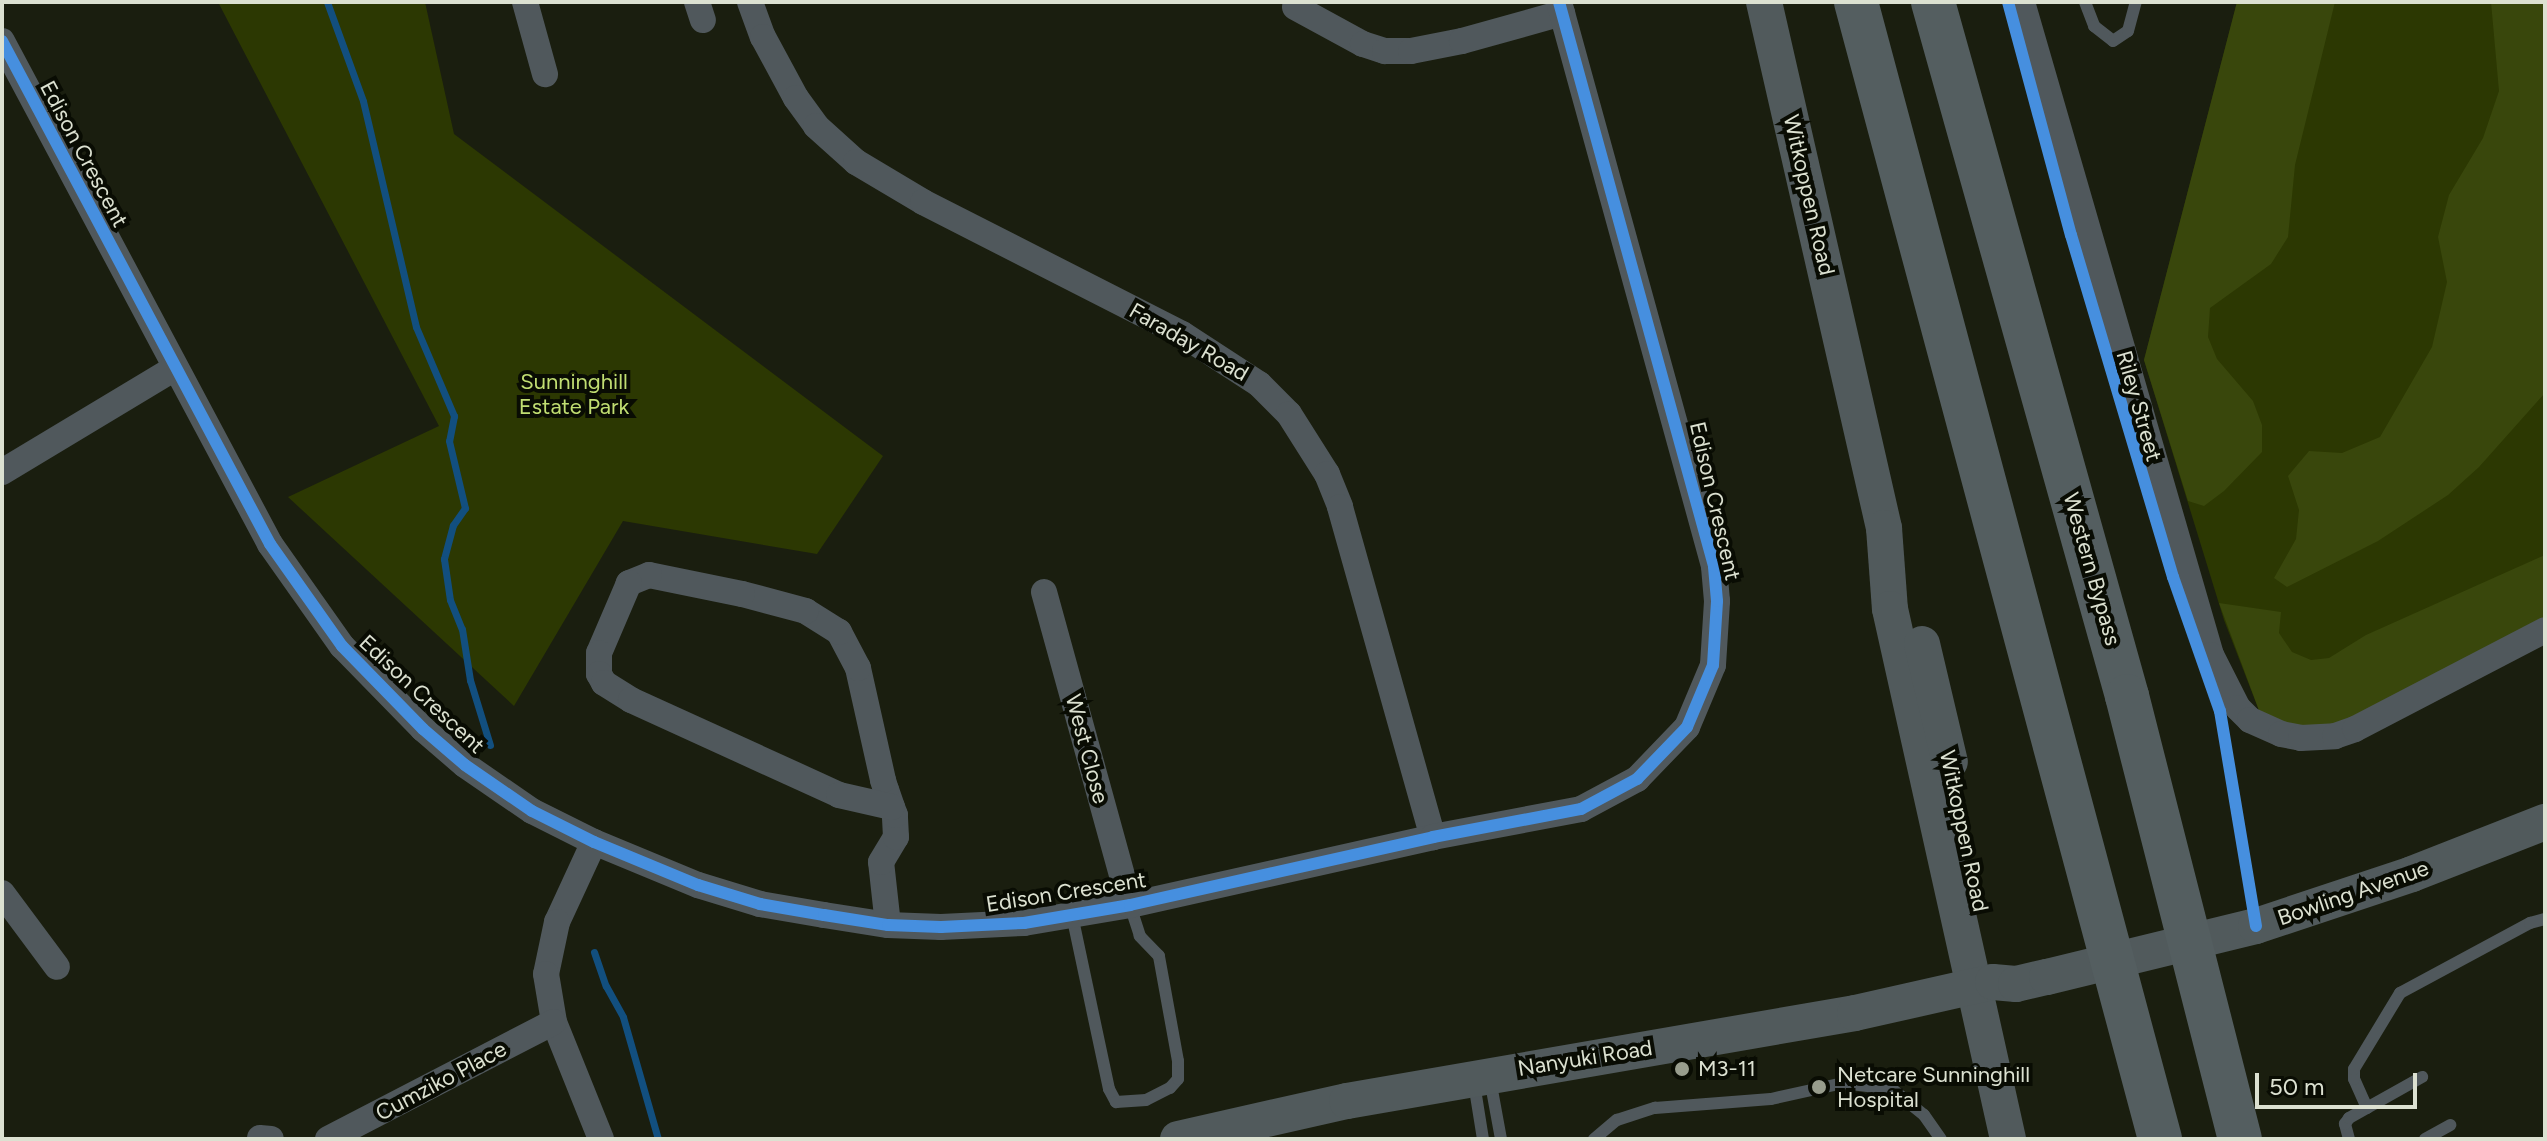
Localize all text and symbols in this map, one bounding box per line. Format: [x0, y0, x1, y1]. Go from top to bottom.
street label: Edison Crescent [34, 76, 134, 232]
street label: Witkoppen Road [1778, 112, 1840, 278]
street label: Faraday Road [1125, 297, 1253, 387]
street label: Riley Street [2111, 348, 2167, 464]
park label: Sunninghill Estate Park [519, 368, 629, 420]
street label: Edison Crescent [1684, 419, 1746, 583]
street label: Western Bypass [2058, 490, 2126, 648]
street label: Edison Crescent [354, 629, 490, 759]
street label: West Close [1060, 692, 1114, 806]
street label: Witkoppen Road [1934, 748, 1994, 914]
street label: Bowling Avenue [2274, 855, 2432, 931]
street label: Edison Crescent [984, 866, 1148, 918]
street label: Nanyuki Road [1516, 1034, 1654, 1082]
street label: Cumziko Place [371, 1036, 511, 1126]
place label: M3-11 [1698, 1056, 1756, 1082]
scale bar [2259, 1057, 2421, 1107]
marker: M3-11 [1673, 1060, 1691, 1078]
place label: Netcare Sunninghill Hospital [1837, 1061, 2030, 1112]
text: 50 m [2269, 1072, 2325, 1101]
marker: Netcare Sunninghill Hospital [1808, 1076, 1830, 1098]

